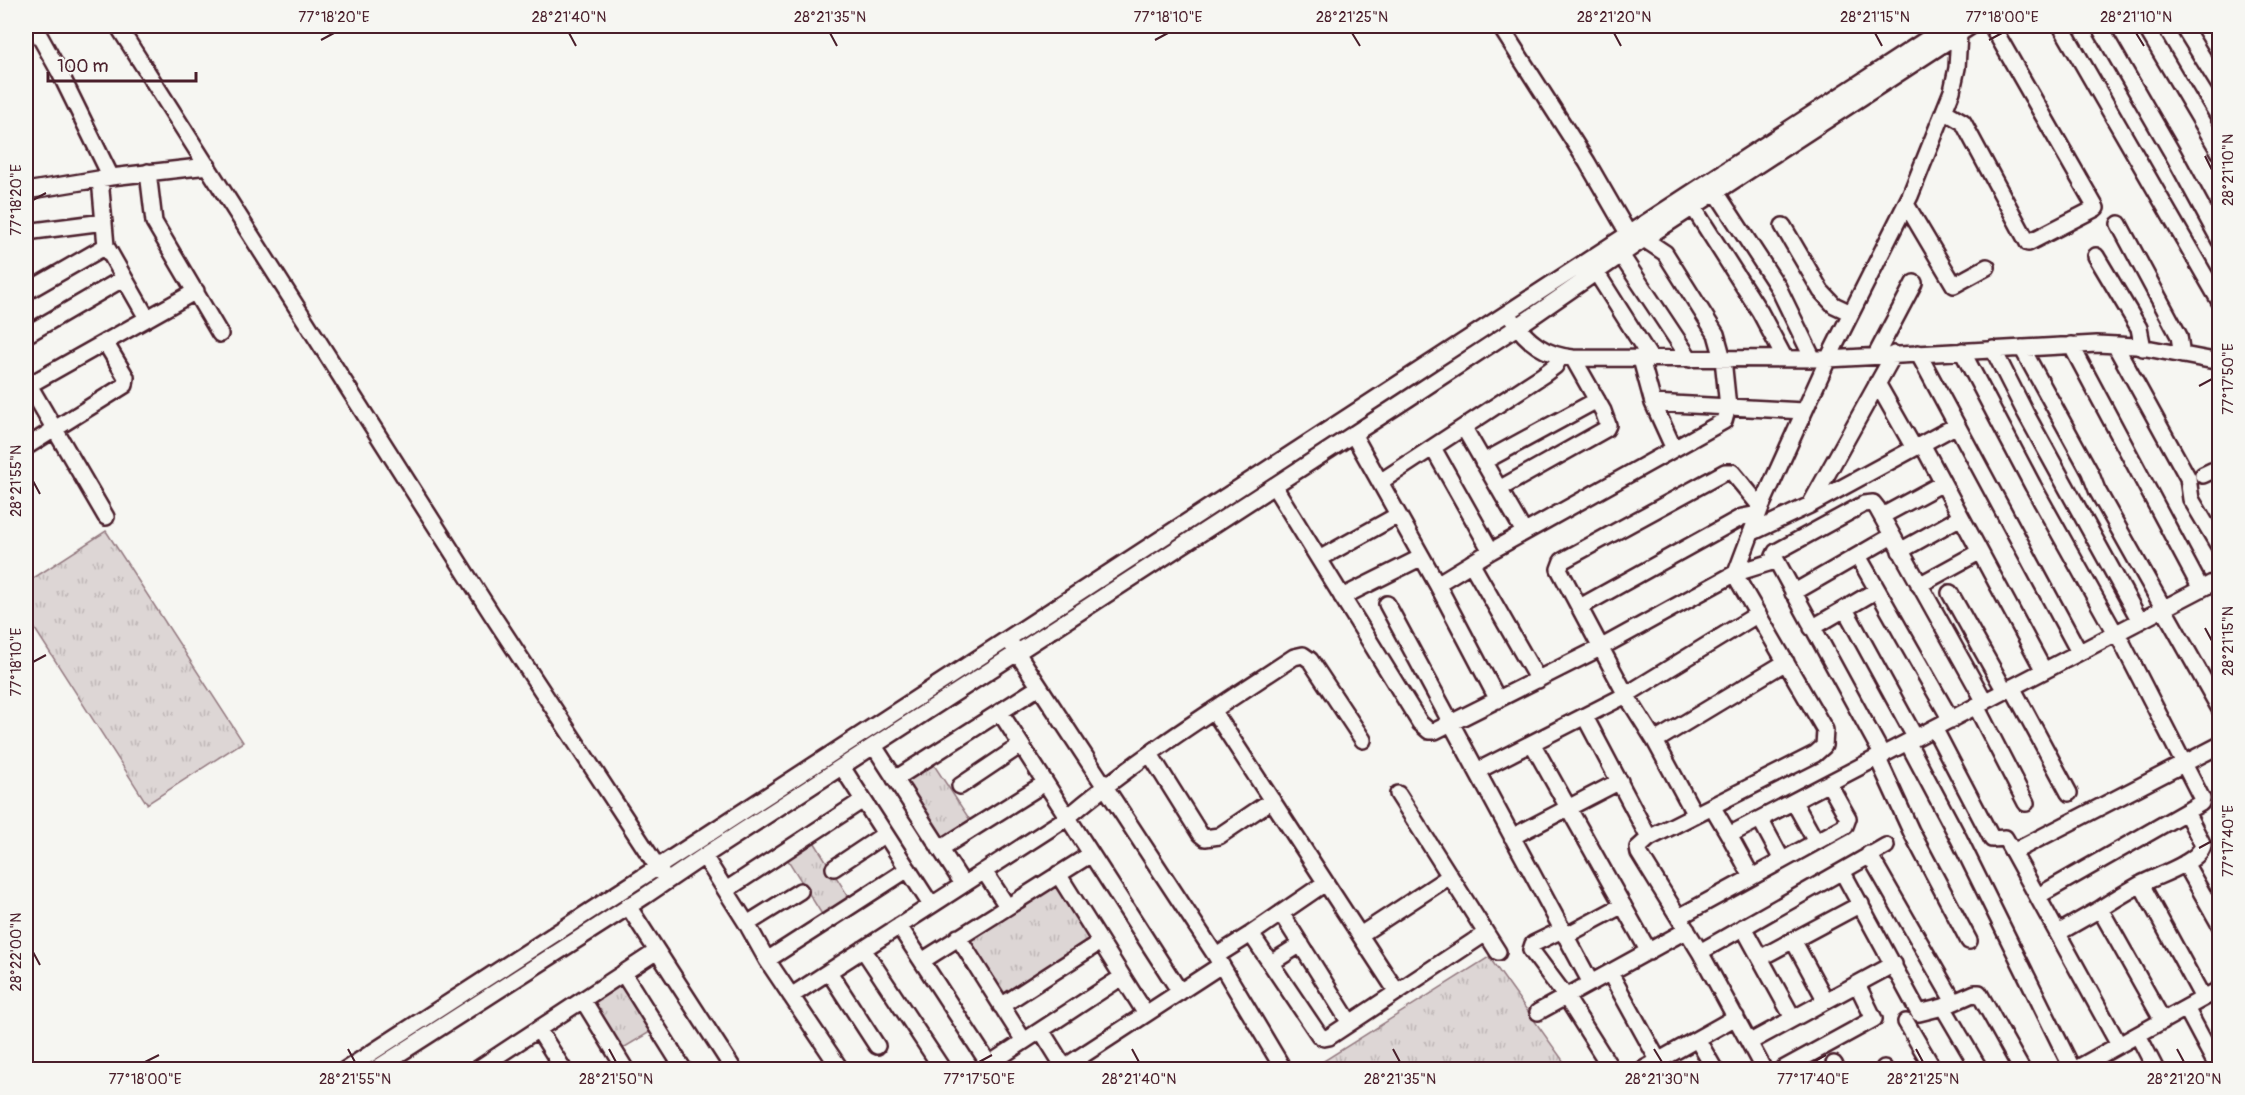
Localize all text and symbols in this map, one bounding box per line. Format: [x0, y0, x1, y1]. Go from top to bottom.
text: 77°18'20"E [298, 8, 370, 27]
text: 28°21'40"N [532, 8, 606, 27]
text: 28°21'35"N [794, 8, 866, 27]
text: 77°18'10"E [1134, 8, 1203, 27]
text: 28°21'25"N [1316, 8, 1388, 27]
text: 28°21'20"N [1577, 8, 1651, 27]
text: 28°21'15"N [1840, 8, 1910, 27]
text: 77°18'00"E [1965, 8, 2039, 27]
text: 28°21'10"N [2100, 8, 2172, 27]
scale bar [48, 45, 196, 83]
text: 100 m [57, 55, 109, 78]
text: 28°21'10"N [2219, 134, 2238, 206]
text: 77°18'20"E [7, 164, 26, 236]
text: 77°17'50"E [2219, 343, 2238, 415]
text: 28°21'55"N [7, 445, 26, 517]
text: 28°21'15"N [2219, 606, 2238, 676]
text: 77°18'10"E [7, 627, 26, 696]
text: 77°17'40"E [2219, 805, 2238, 877]
text: 28°22'00"N [7, 913, 26, 991]
text: 77°18'00"E [108, 1070, 182, 1089]
text: 28°21'55"N [319, 1070, 391, 1089]
text: 28°21'50"N [579, 1070, 653, 1089]
text: 77°17'50"E [943, 1070, 1015, 1089]
text: 28°21'40"N [1102, 1070, 1176, 1089]
text: 28°21'35"N [1364, 1070, 1436, 1089]
text: 28°21'30"N [1625, 1070, 1699, 1089]
text: 77°17'40"E [1777, 1070, 1849, 1089]
text: 28°21'25"N [1887, 1070, 1959, 1089]
text: 28°21'20"N [2147, 1070, 2221, 1089]

